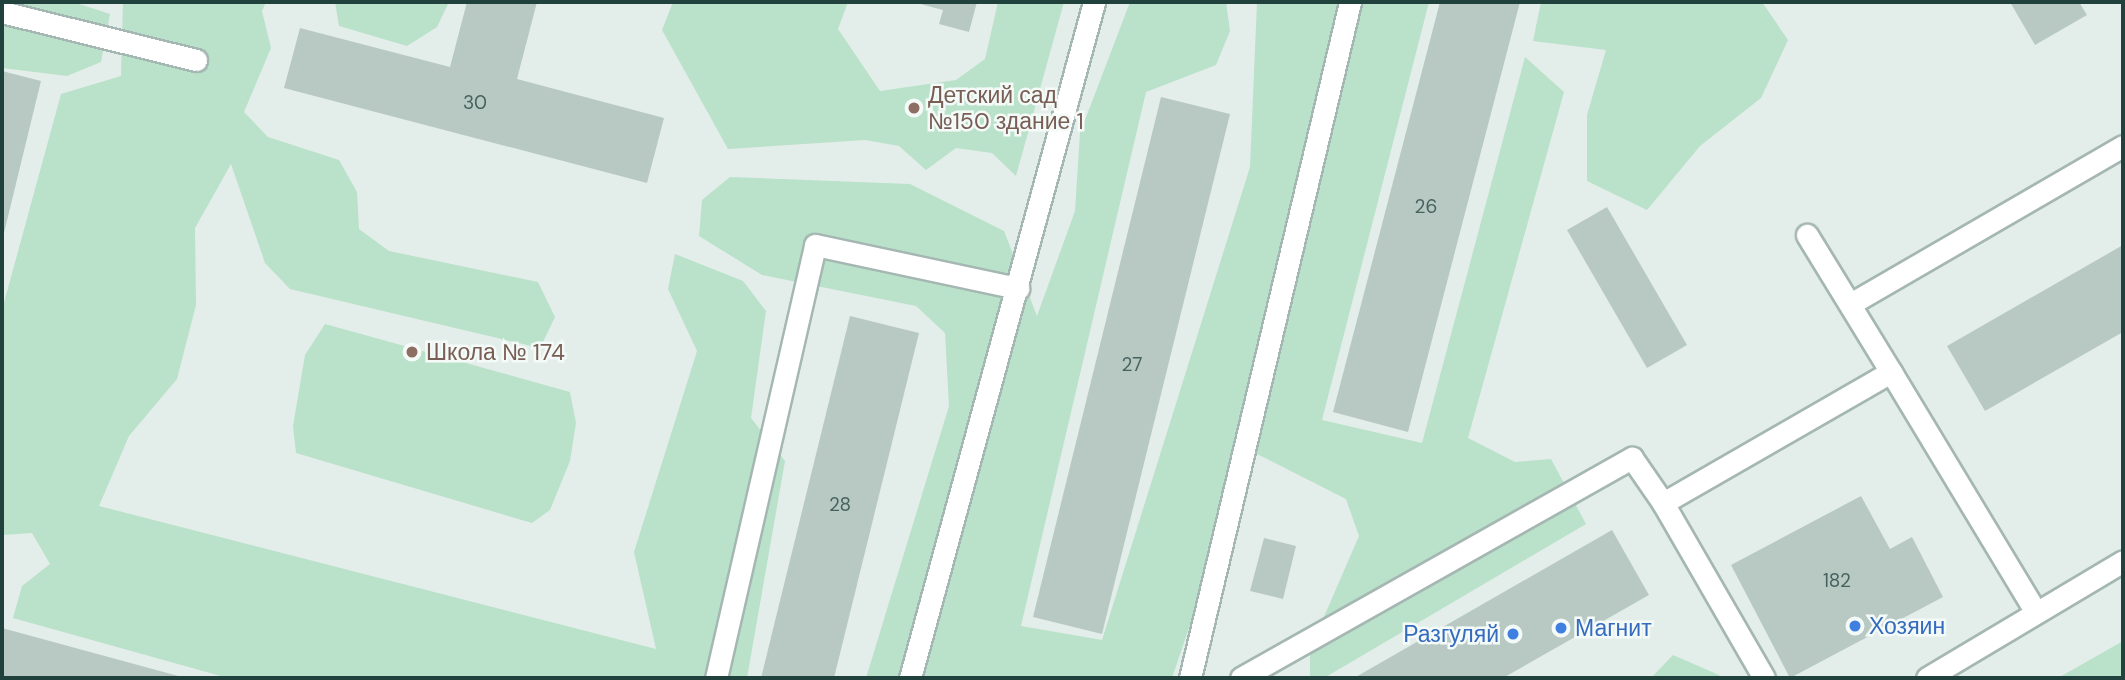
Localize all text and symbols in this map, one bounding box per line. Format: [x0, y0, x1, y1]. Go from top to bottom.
place label: Детский сад №150 здание 1 [928, 81, 1084, 135]
house number: 30 [463, 92, 487, 114]
marker: Детский сад №150 здание 1 [906, 100, 922, 116]
house number: 26 [1415, 196, 1437, 218]
place label: Школа № 174 [426, 338, 565, 366]
marker: Школа № 174 [404, 344, 420, 360]
house number: 27 [1122, 354, 1142, 376]
house number: 28 [829, 494, 851, 516]
house number: 182 [1823, 570, 1851, 592]
place label: Хозяин [1869, 612, 1945, 640]
place label: Магнит [1575, 614, 1652, 642]
marker: Хозяин [1847, 618, 1863, 634]
place label: Разгуляй [1403, 620, 1499, 648]
marker: Магнит [1553, 620, 1569, 636]
marker: Разгуляй [1505, 626, 1521, 642]

